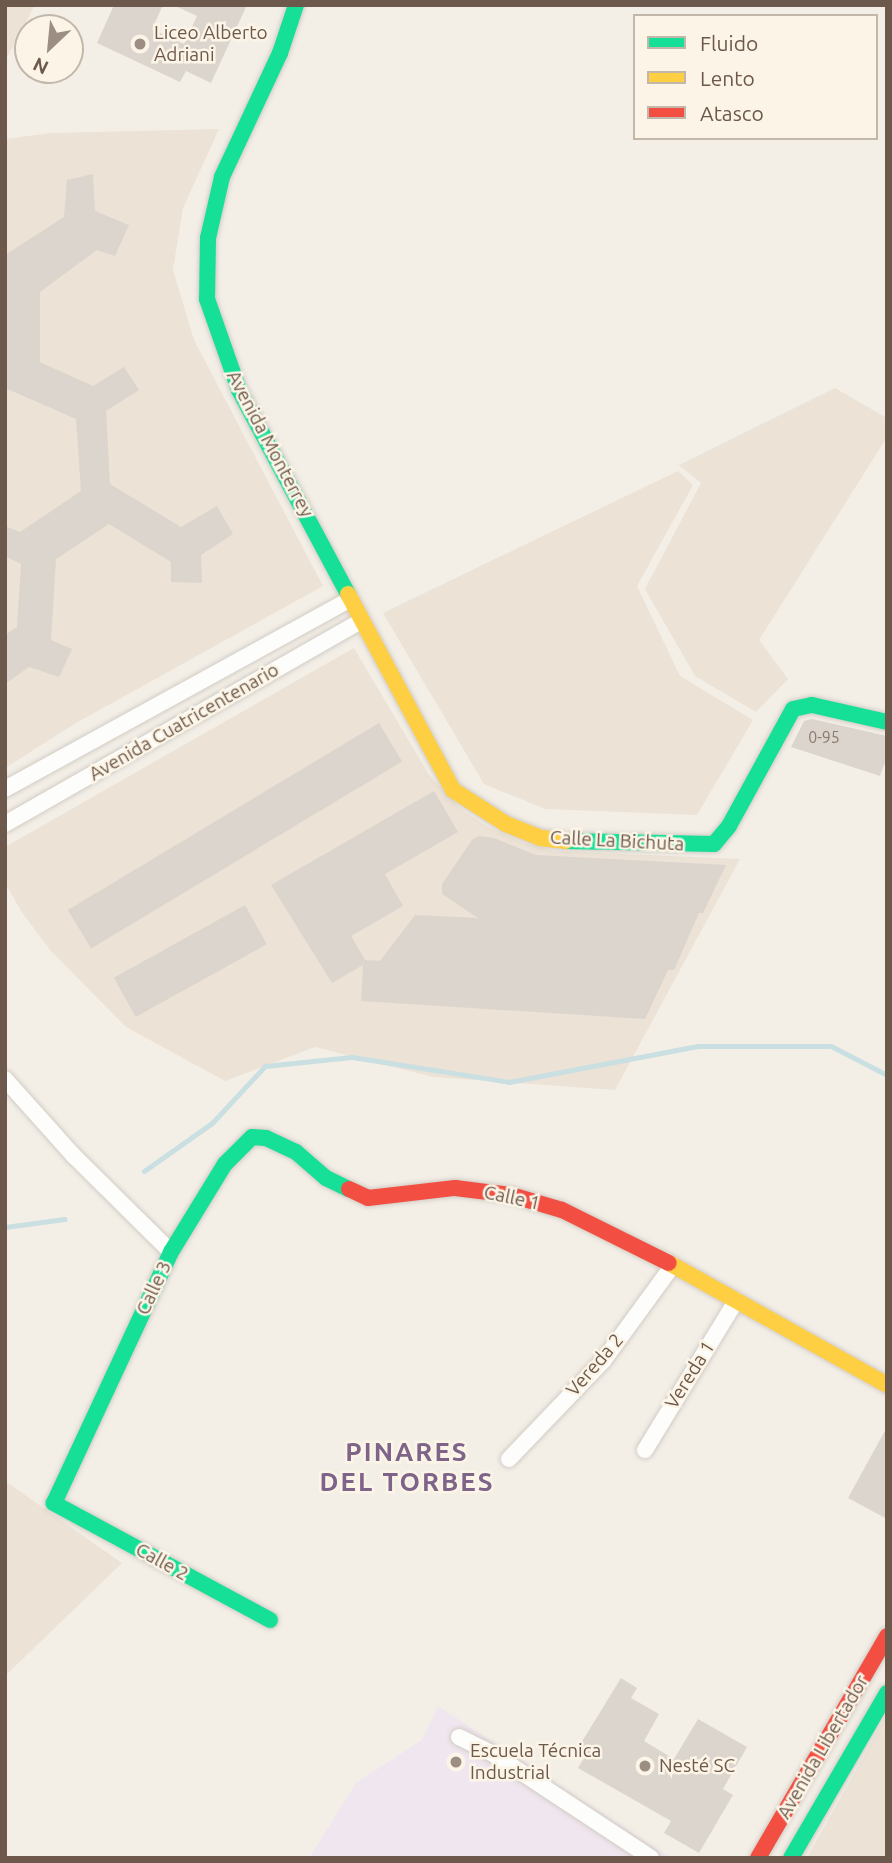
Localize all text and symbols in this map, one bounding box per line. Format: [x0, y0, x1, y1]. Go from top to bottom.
north arrow [14, 14, 84, 84]
legend [633, 14, 878, 140]
place label: Liceo Alberto Adriani [154, 22, 268, 66]
text: Fluido [700, 31, 758, 55]
marker: Liceo Alberto Adriani [132, 36, 148, 52]
text: N [29, 53, 52, 79]
text: Lento [700, 66, 755, 90]
text: Atasco [700, 101, 764, 125]
street label: Avenida Monterrey [222, 367, 318, 521]
street label: Avenida Cuatricentenario [85, 658, 283, 786]
house number: 0-95 [808, 727, 840, 747]
street label: Calle La Bichuta [549, 826, 685, 856]
street label: Calle 1 [482, 1181, 542, 1215]
street label: Calle 3 [132, 1257, 176, 1319]
street label: Vereda 2 [562, 1329, 628, 1401]
street label: Vereda 1 [660, 1337, 720, 1413]
district label: PINARES DEL TORBES [321, 1436, 493, 1498]
street label: Calle 2 [132, 1538, 192, 1586]
street label: Avenida Libertador [773, 1671, 873, 1823]
place label: Escuela Técnica Industrial [470, 1740, 601, 1784]
marker: Escuela Técnica Industrial [448, 1754, 464, 1770]
place label: Nesté SC [659, 1755, 735, 1777]
marker: Nesté SC [637, 1758, 653, 1774]

